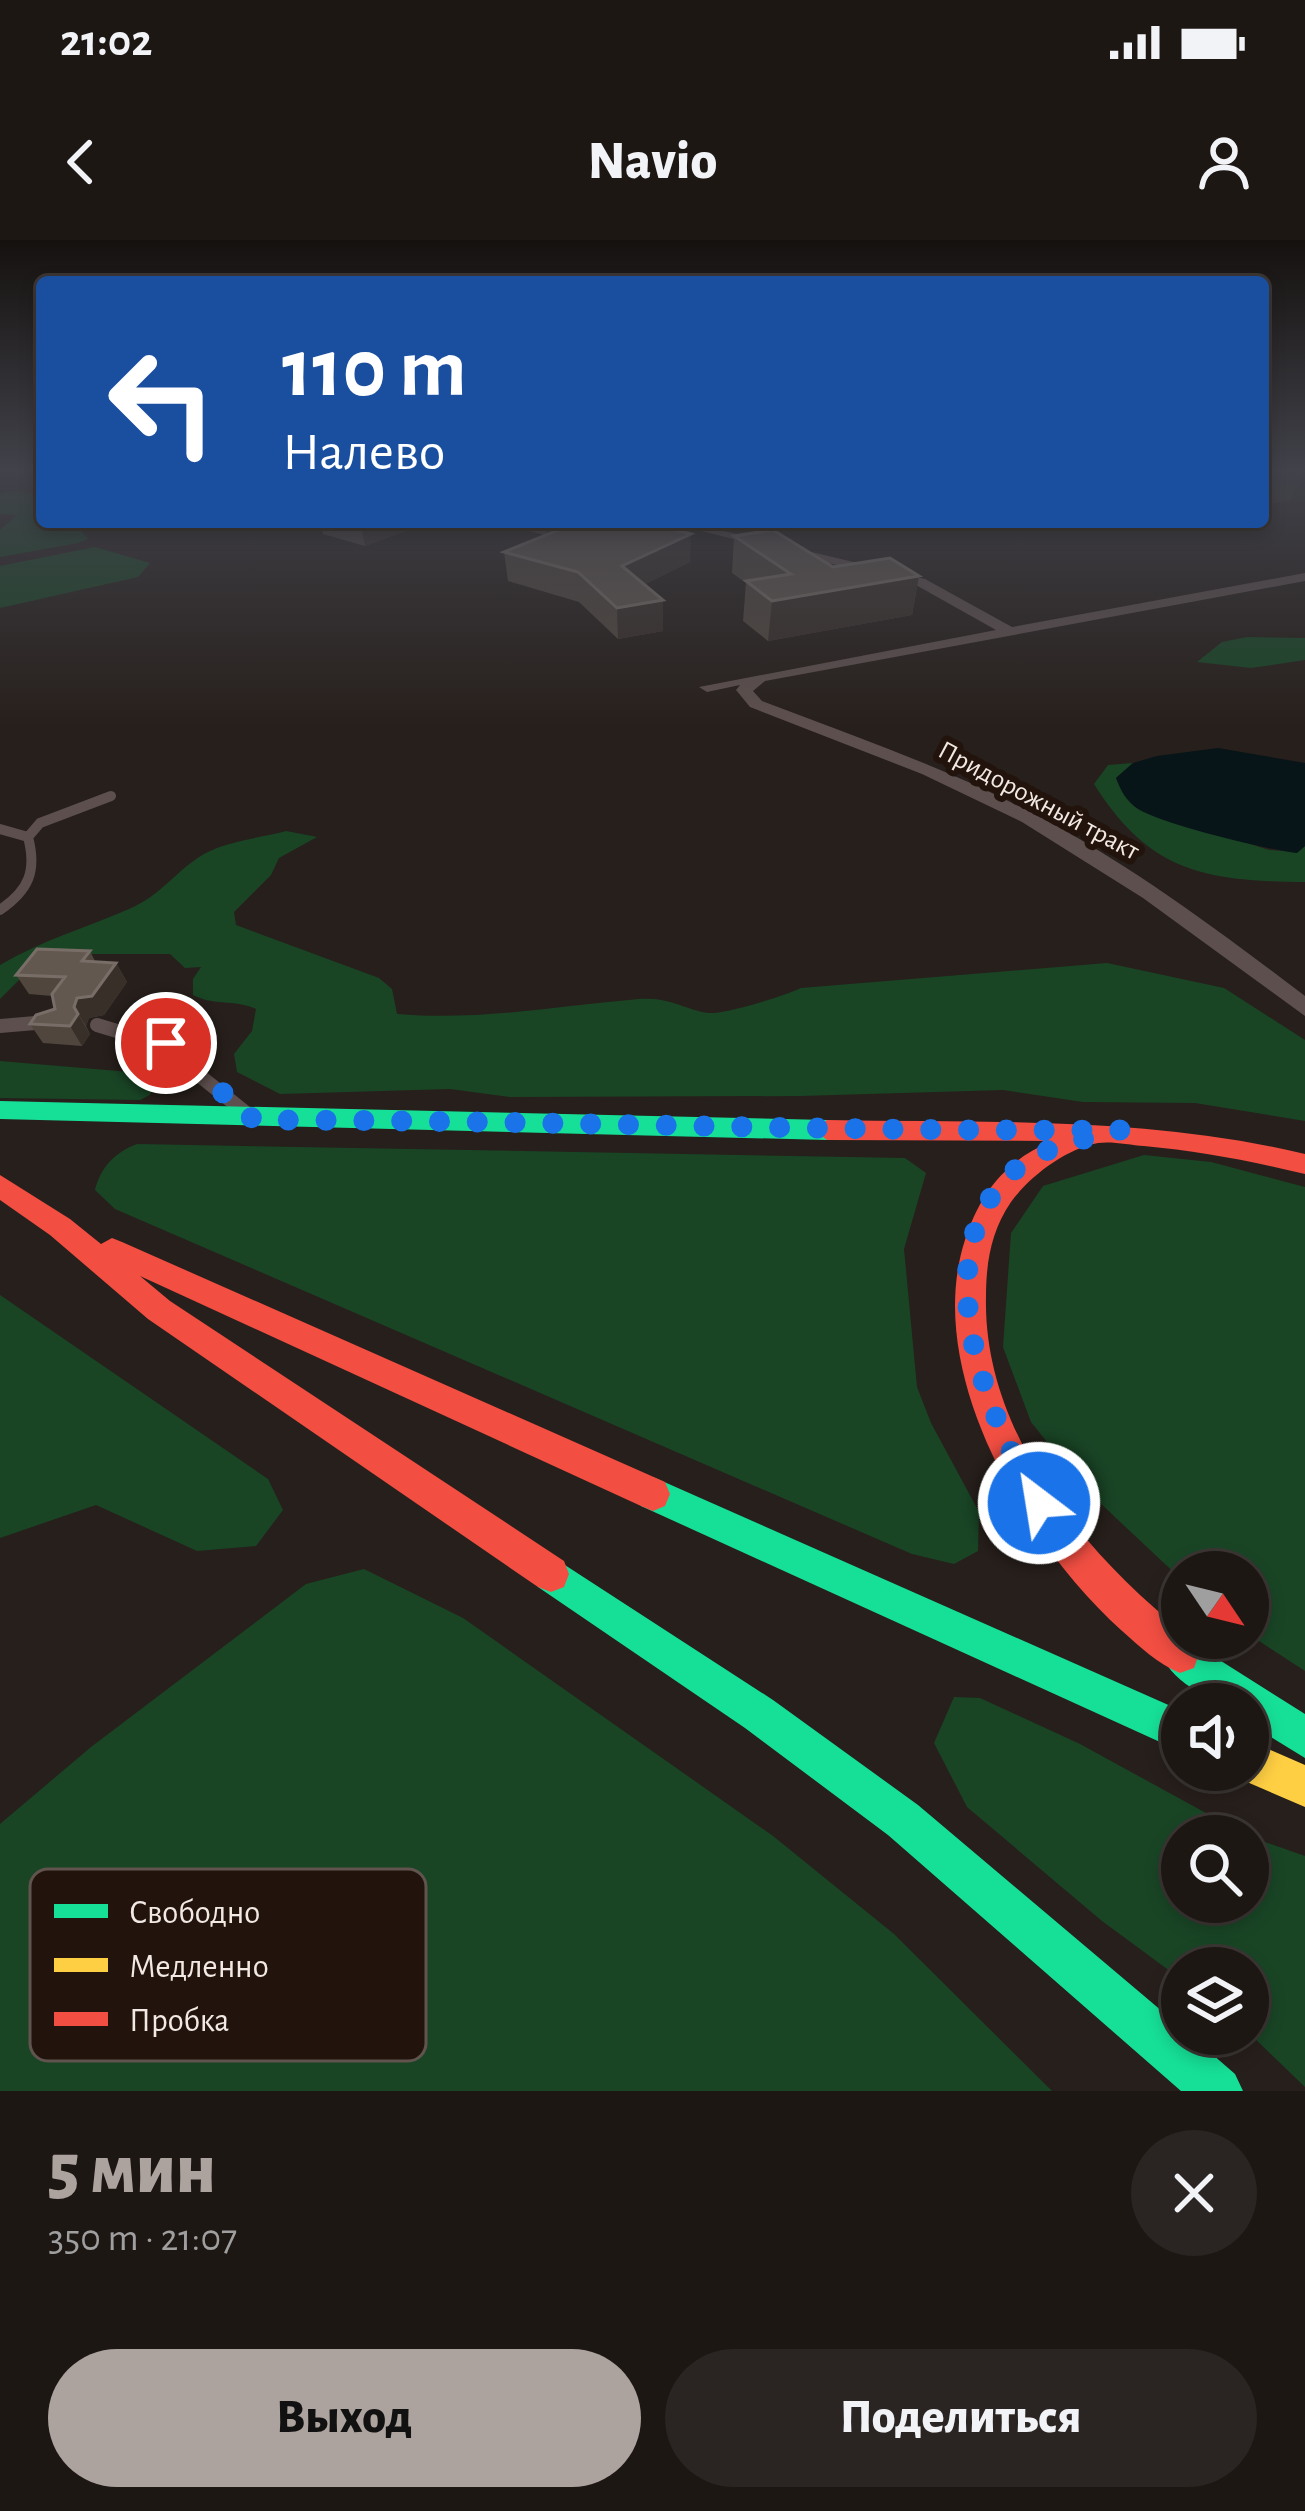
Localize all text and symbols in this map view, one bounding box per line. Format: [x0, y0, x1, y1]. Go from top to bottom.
text: 21:02 [60, 19, 152, 64]
icon: back [48, 129, 114, 195]
icon: person [1191, 129, 1257, 195]
text: Navio [588, 135, 717, 189]
icon: left [84, 324, 240, 480]
text: 110 m [282, 328, 467, 412]
text: Налево [282, 426, 445, 480]
street label: Придорожный тракт [934, 736, 1144, 865]
pin [115, 992, 217, 1094]
icon: arrive [133, 1010, 199, 1076]
position arrow [976, 1440, 1102, 1566]
north arrow [1161, 1551, 1269, 1659]
map controls [1161, 1551, 1269, 2055]
button: sound [1161, 1683, 1269, 1791]
button: search [1161, 1815, 1269, 1923]
legend [30, 1869, 426, 2061]
text: Свободно [129, 1897, 260, 1930]
button: layers [1161, 1947, 1269, 2055]
text: Медленно [129, 1951, 269, 1984]
text: Пробка [129, 2005, 229, 2038]
button: close [1131, 2130, 1257, 2256]
text: 5 мин [48, 2134, 216, 2206]
text: 350 m · 21:07 [48, 2219, 237, 2258]
button: Выход [48, 2349, 641, 2487]
button: Поделиться [665, 2349, 1257, 2487]

